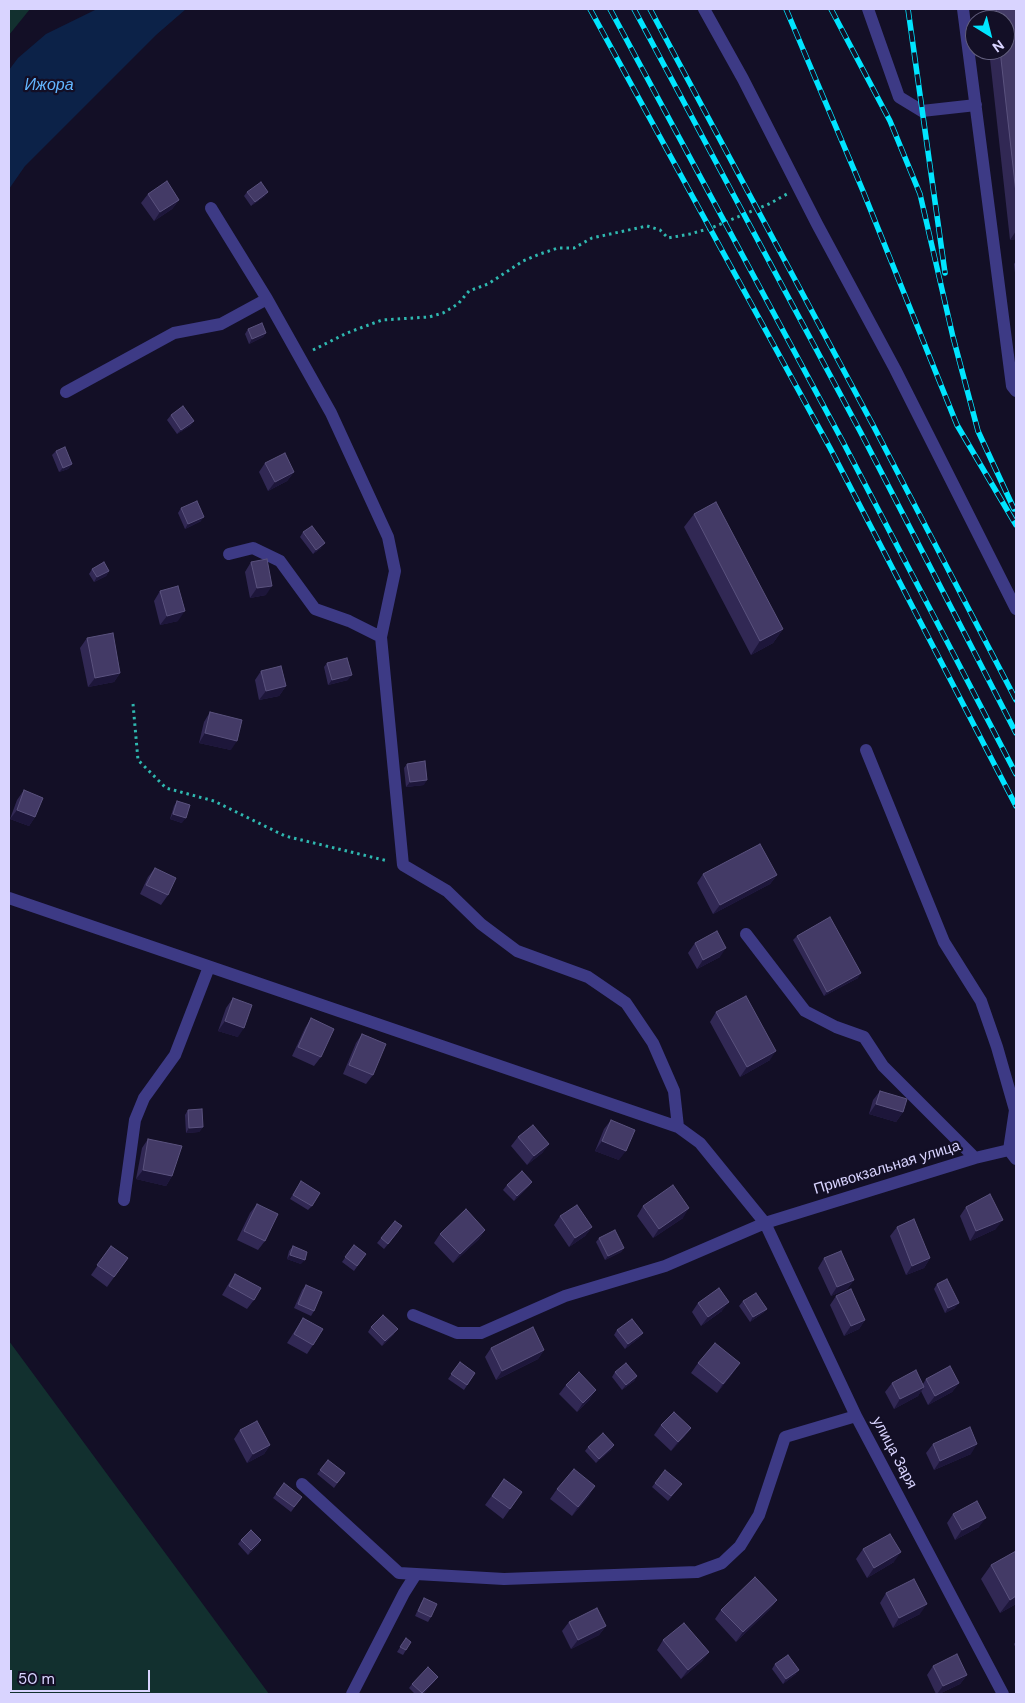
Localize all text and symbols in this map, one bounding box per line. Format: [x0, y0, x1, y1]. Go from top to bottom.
north arrow [965, 10, 1015, 60]
text: N [989, 36, 1008, 57]
water label: Ижора [24, 76, 74, 96]
street label: Привокзальная улица [812, 1137, 962, 1199]
street label: улица Заря [868, 1414, 920, 1492]
scale bar [12, 1660, 152, 1692]
text: 50 m [18, 1669, 55, 1689]

